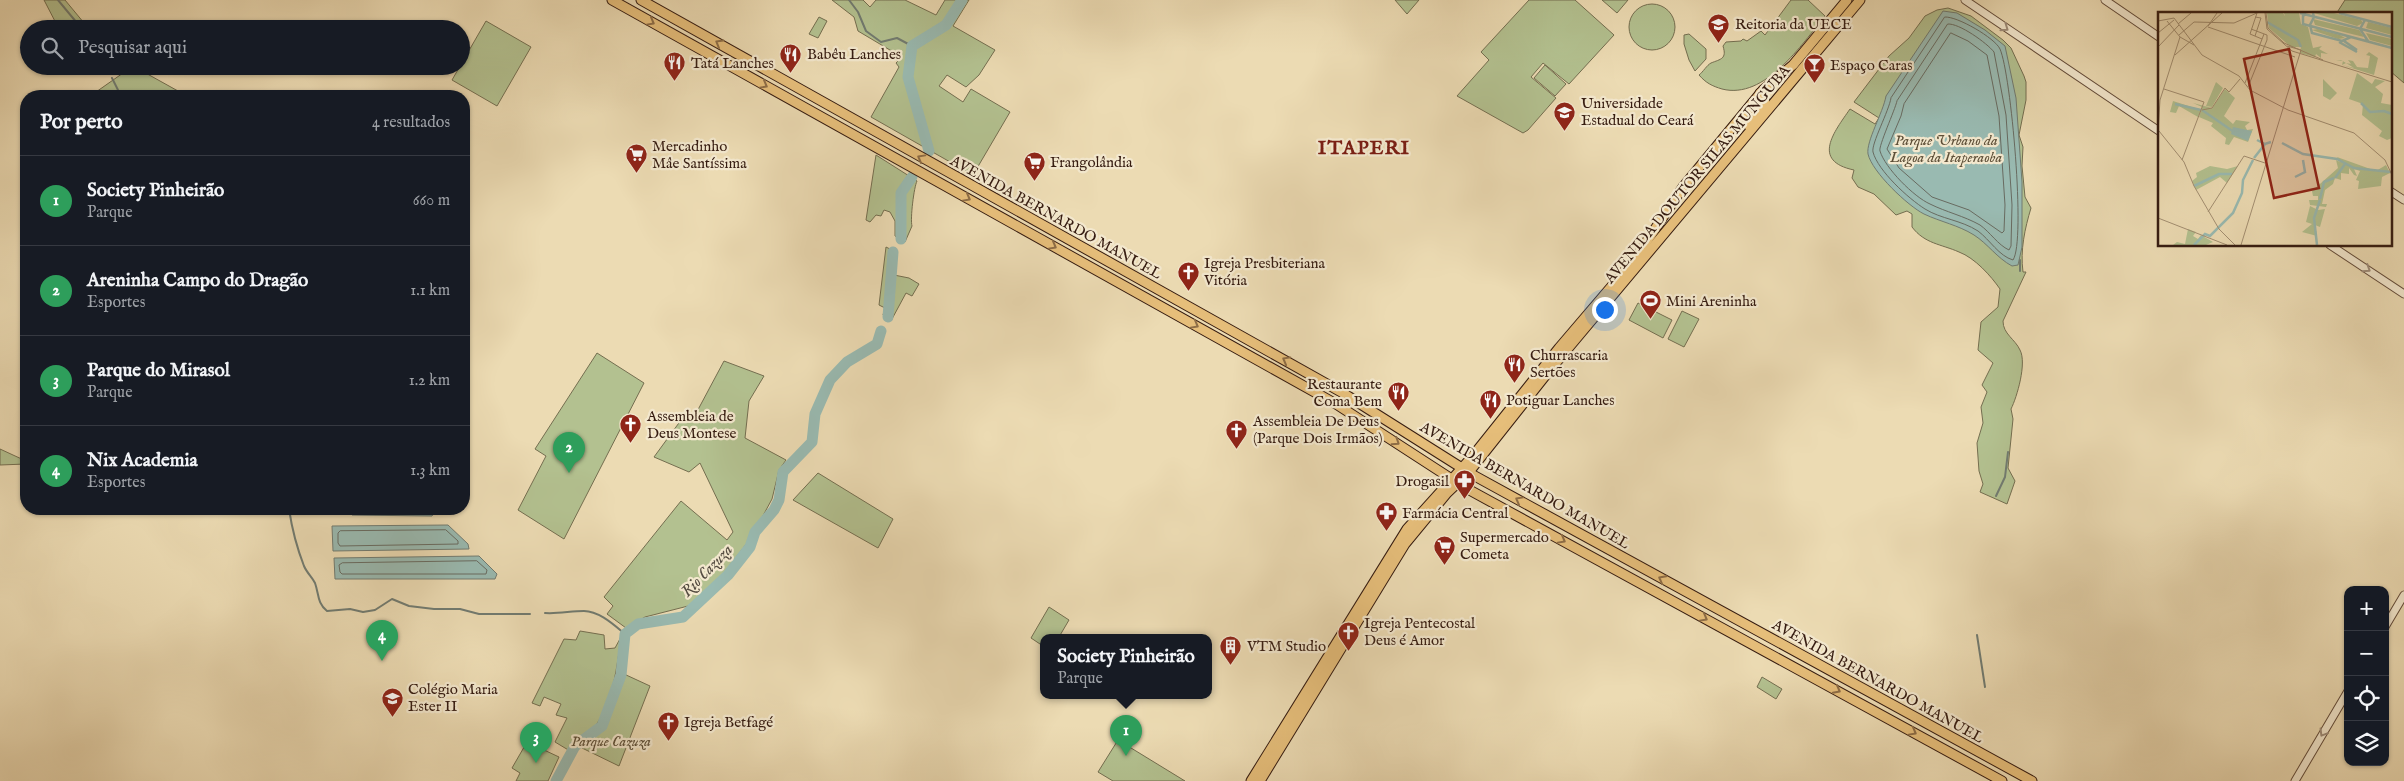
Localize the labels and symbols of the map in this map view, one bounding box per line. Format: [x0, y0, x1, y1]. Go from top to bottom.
school or university icon: Reitoria da UECE [1707, 12, 1731, 43]
inset map [2158, 12, 2392, 246]
place label: Reitoria da UECE [1735, 15, 1852, 34]
one-way arrow [646, 16, 655, 26]
one-way arrow [1999, 22, 2009, 31]
one-way arrow [715, 40, 724, 50]
restaurant icon: Babêu Lanches [779, 42, 803, 73]
place label: Babêu Lanches [807, 45, 901, 64]
restaurant icon: Tatá Lanches [663, 51, 687, 82]
bar icon: Espaço Caras [1802, 53, 1826, 84]
place label: Tatá Lanches [691, 54, 774, 73]
place label: Espaço Caras [1830, 56, 1913, 75]
street label: AVENIDA DOUTOR SILAS MUNGUBA [1600, 61, 1795, 288]
one-way arrow [759, 79, 768, 89]
place label: Universidade Estadual do Ceará [1581, 94, 1694, 130]
school or university icon: Universidade Estadual do Ceará [1553, 100, 1577, 131]
park label: Parque Urbano da Lagoa da Itaperaoba [1889, 131, 2002, 168]
district label: ITAPERI [1318, 136, 1410, 161]
place label: Mercadinho Mâe Santíssima [652, 137, 747, 173]
supermarket icon: Mercadinho Mâe Santíssima [624, 143, 648, 174]
supermarket icon: Frangolândia [1022, 150, 1046, 181]
street label: AVENIDA BERNARDO MANUEL [946, 151, 1165, 284]
place label: Frangolândia [1050, 153, 1133, 172]
one-way arrow [917, 154, 926, 164]
one-way arrow [962, 192, 971, 202]
one-way arrow [1047, 240, 1056, 250]
place label: Igreja Presbiteriana Vitória [1203, 254, 1326, 290]
church icon: Igreja Presbiteriana Vitória [1176, 260, 1200, 291]
one-way arrow [2362, 263, 2371, 273]
sports icon: Mini Areninha [1638, 289, 1662, 320]
place label: Mini Areninha [1666, 292, 1757, 311]
your location [1592, 297, 1618, 323]
one-way arrow [1189, 319, 1198, 329]
place label: Churrascaria Sertões [1530, 346, 1609, 382]
restaurant icon: Churrascaria Sertões [1502, 352, 1526, 383]
one-way arrow [1282, 357, 1291, 367]
place label: Restaurante Coma Bem [1307, 375, 1382, 411]
restaurant icon: Restaurante Coma Bem [1386, 381, 1410, 412]
restaurant icon: Potiguar Lanches [1478, 388, 1502, 419]
place label: Potiguar Lanches [1506, 391, 1614, 410]
place label: Assembleia de Deus Montese [646, 407, 736, 443]
place label: Assembleia De Deus (Parque Dois Irmãos) [1252, 412, 1383, 448]
church icon: Assembleia de Deus Montese [619, 413, 643, 444]
street label: AVENIDA BERNARDO MANUEL [1416, 417, 1633, 554]
church icon: Assembleia De Deus (Parque Dois Irmãos) [1225, 418, 1249, 449]
pin: 2 [553, 432, 585, 473]
one-way arrow [1390, 436, 1399, 445]
pharmacy icon: Drogasil [1453, 469, 1477, 500]
place label: Drogasil [1395, 472, 1450, 491]
one-way arrow [1516, 496, 1525, 506]
pharmacy icon: Farmácia Central [1374, 501, 1398, 532]
place label: Farmácia Central [1402, 504, 1509, 523]
place label: Supermercado Cometa [1460, 528, 1549, 564]
one-way arrow [1557, 533, 1566, 543]
supermarket icon: Supermercado Cometa [1432, 534, 1456, 565]
water label: Rio Cazuza [677, 541, 738, 602]
one-way arrow [1658, 575, 1667, 585]
one-way arrow [1699, 611, 1708, 621]
place label: Igreja Pentecostal Deus é Amor [1364, 614, 1476, 650]
street label: AVENIDA BERNARDO MANUEL [1768, 615, 1987, 748]
pin: 4 [366, 620, 398, 661]
church icon: Igreja Pentecostal Deus é Amor [1336, 620, 1360, 651]
building icon: VTM Studio [1219, 634, 1243, 665]
place label: VTM Studio [1246, 637, 1326, 656]
place label: Colégio Maria Ester II [408, 680, 498, 716]
one-way arrow [1831, 684, 1840, 694]
school or university icon: Colégio Maria Ester II [380, 686, 404, 717]
church icon: Igreja Betfagé [656, 710, 680, 741]
place label: Igreja Betfagé [684, 713, 773, 732]
pin: 1 [1110, 715, 1142, 756]
pin: 3 [520, 722, 552, 763]
one-way arrow [1908, 726, 1917, 736]
one-way arrow [2319, 728, 2329, 737]
park label: Parque Cazuza [571, 732, 651, 751]

